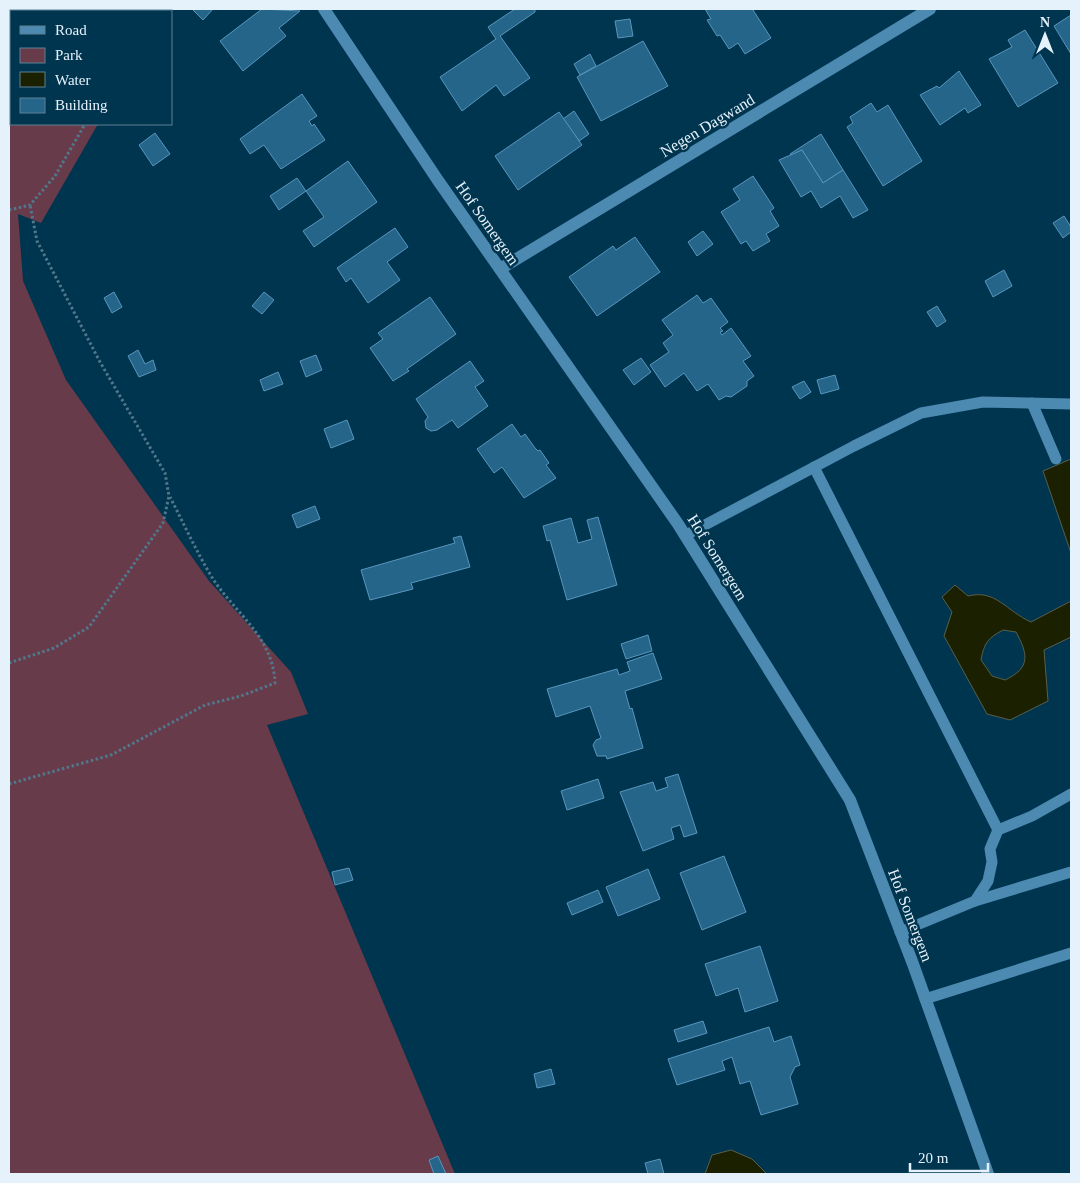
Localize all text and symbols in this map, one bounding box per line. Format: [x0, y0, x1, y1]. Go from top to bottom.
legend [10, 10, 172, 125]
north arrow [1020, 10, 1070, 60]
text: N [1040, 15, 1050, 30]
text: Road [55, 22, 87, 38]
text: Park [55, 47, 83, 63]
text: Water [55, 72, 90, 88]
street label: Negen Dagwand [657, 91, 758, 161]
text: Building [55, 97, 108, 113]
street label: Hof Somergem [452, 178, 523, 269]
street label: Hof Somergem [684, 511, 751, 604]
street label: Hof Somergem [884, 866, 936, 965]
scale bar [910, 1140, 988, 1172]
text: 20 m [918, 1150, 949, 1166]

